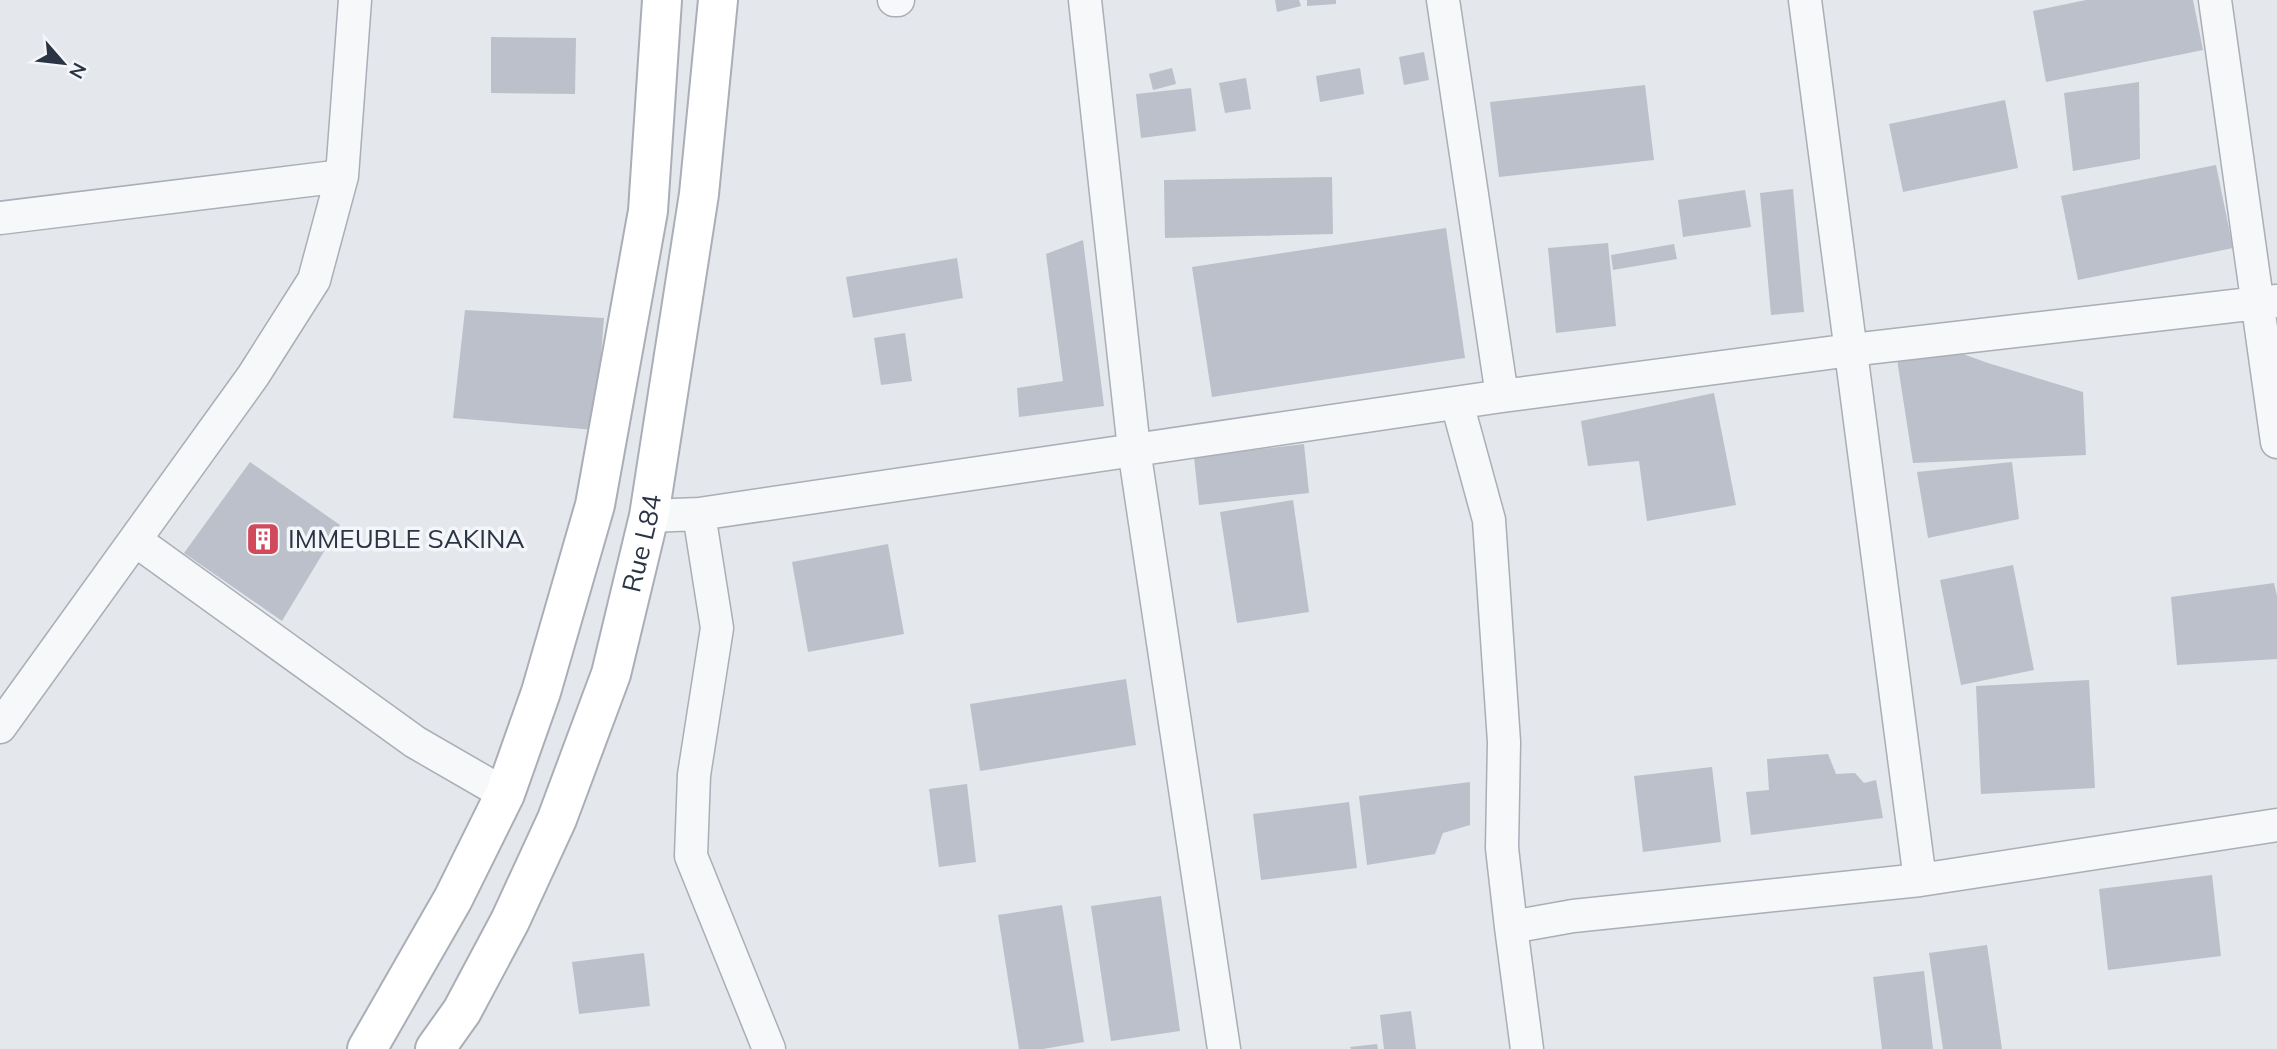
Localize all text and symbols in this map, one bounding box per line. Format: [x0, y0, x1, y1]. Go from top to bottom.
north arrow [28, 28, 98, 98]
text: N [64, 59, 92, 83]
street label: Rue L84 [614, 492, 668, 595]
building icon: IMMEUBLE SAKINA [244, 520, 282, 558]
place label: IMMEUBLE SAKINA [288, 522, 525, 555]

